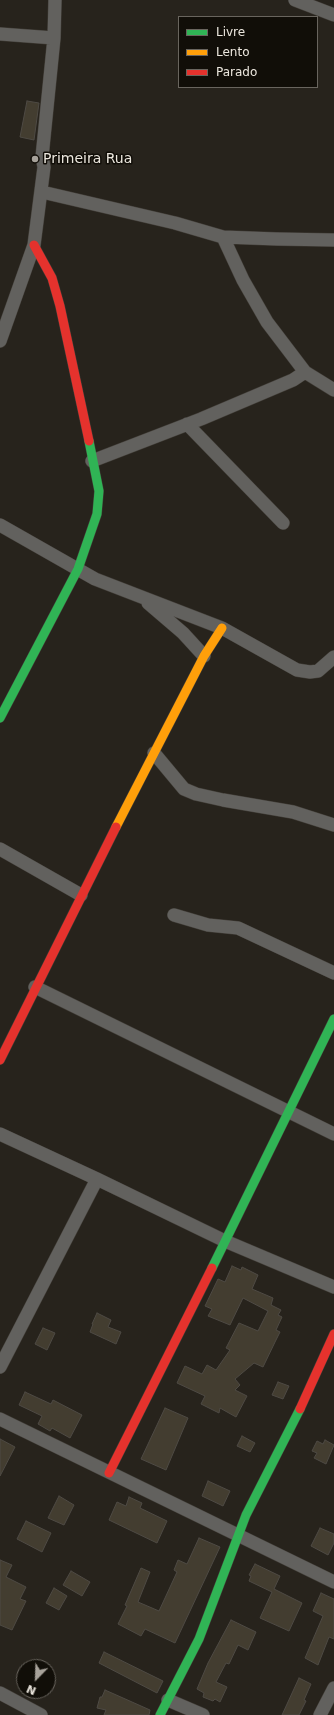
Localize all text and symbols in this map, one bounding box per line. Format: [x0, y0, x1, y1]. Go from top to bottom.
legend [178, 16, 318, 88]
text: Livre [216, 25, 245, 39]
text: Lento [216, 45, 250, 59]
text: Parado [216, 65, 257, 79]
place label: Primeira Rua [43, 151, 132, 167]
marker: Primeira Rua [30, 154, 40, 164]
north arrow [16, 1659, 56, 1699]
text: N [25, 1682, 38, 1697]

